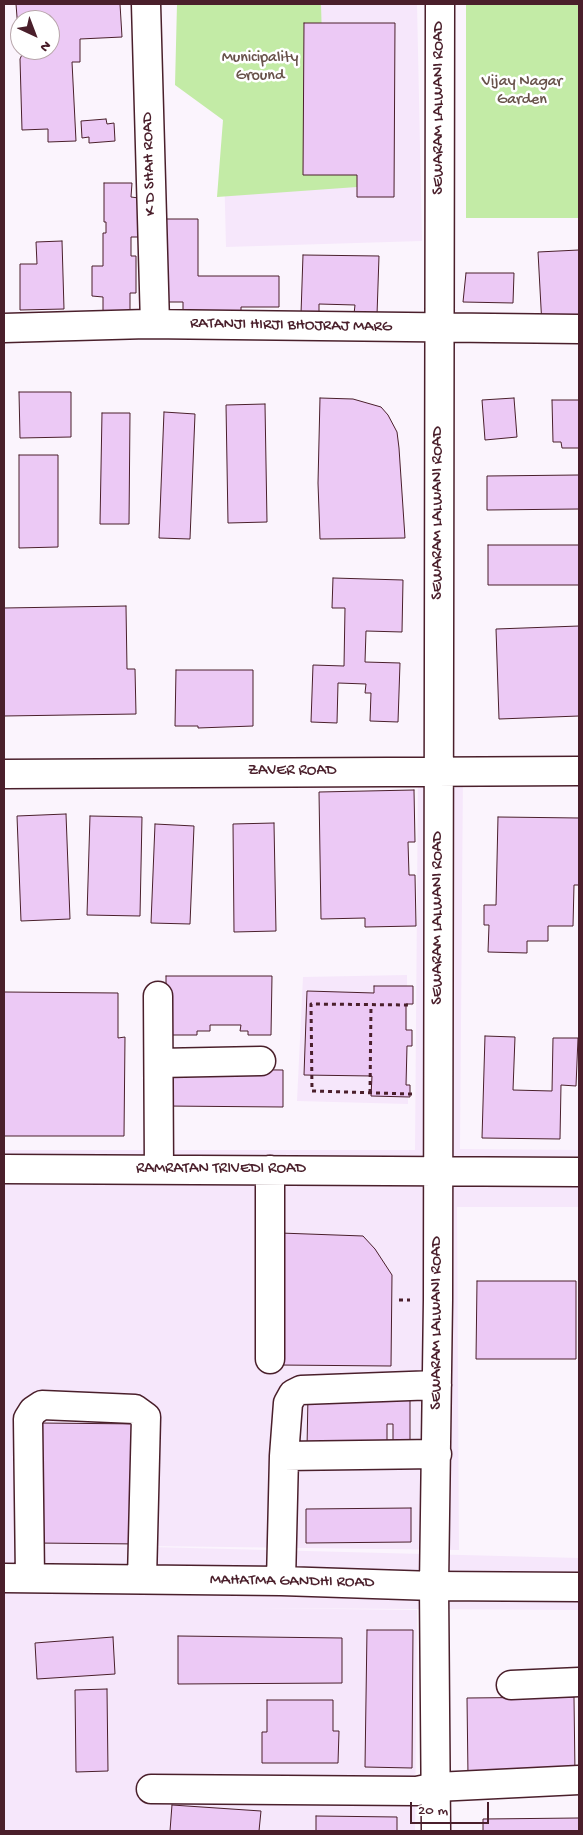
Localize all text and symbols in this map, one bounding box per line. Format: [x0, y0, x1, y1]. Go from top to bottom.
north arrow [10, 10, 60, 60]
street label: SEWARAM LALWANI ROAD [430, 21, 450, 195]
text: N [36, 36, 54, 55]
park label: Municipality Ground [222, 49, 298, 87]
park label: Vijay Nagar Garden [482, 73, 562, 111]
street label: K D SHAH ROAD [139, 112, 161, 216]
street label: RATANJI HIRJI BHOJRAJ MARG [190, 315, 392, 337]
street label: SEWARAM LALWANI ROAD [429, 426, 449, 600]
street label: ZAVER ROAD [248, 762, 336, 782]
street label: SEWARAM LALWANI ROAD [429, 831, 449, 1005]
street label: RAMRATAN TRIVEDI ROAD [136, 1160, 306, 1180]
street label: SEWARAM LALWANI ROAD [428, 1236, 448, 1410]
street label: MAHATMA GANDHI ROAD [210, 1571, 374, 1593]
scale bar [413, 1792, 492, 1824]
text: 20 m [418, 1802, 448, 1820]

